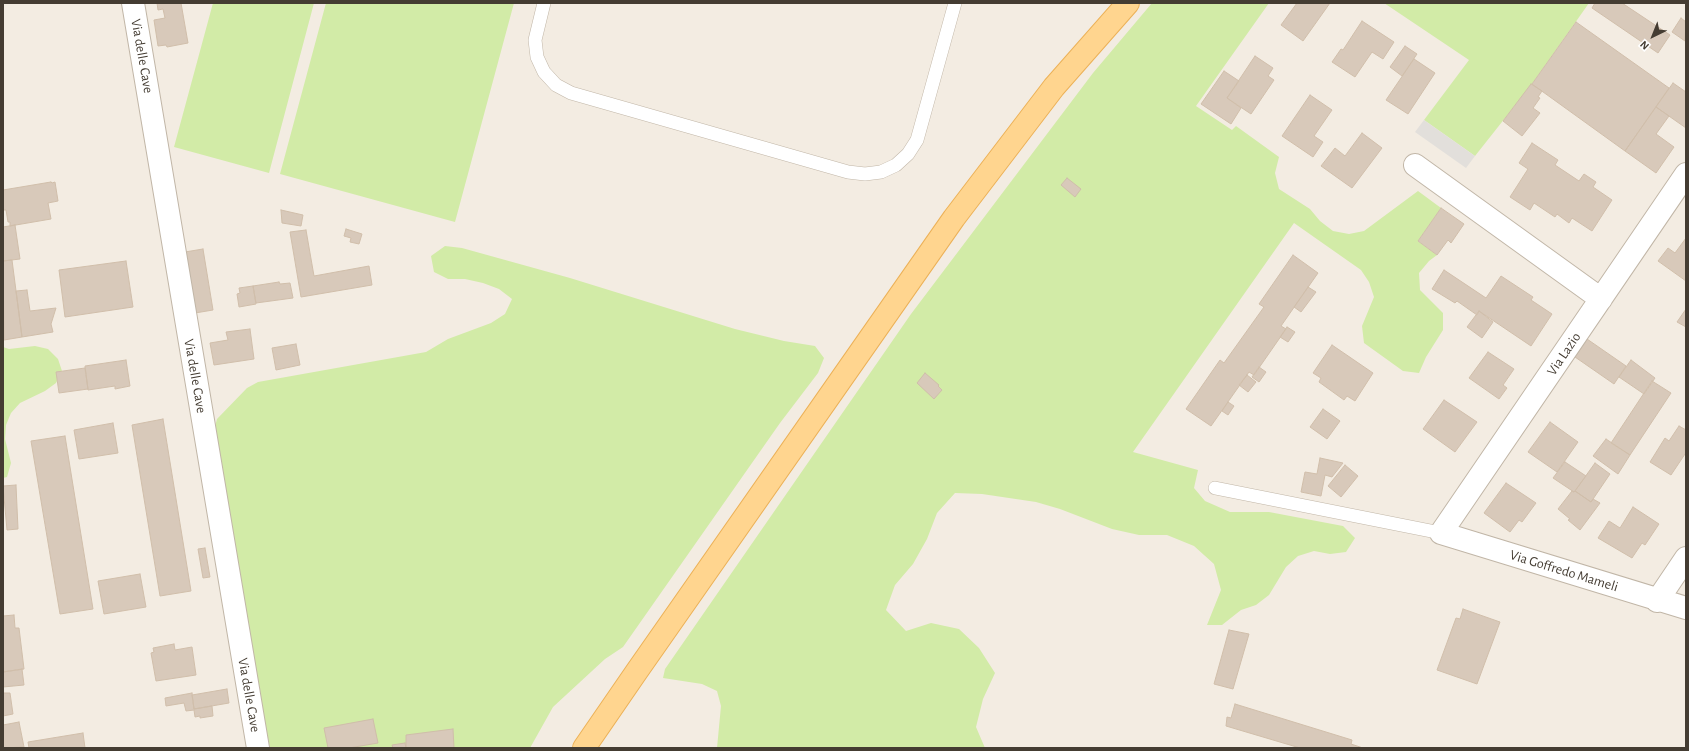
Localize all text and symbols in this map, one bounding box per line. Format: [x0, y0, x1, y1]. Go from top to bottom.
north arrow [1633, 16, 1673, 56]
street label: Via delle Cave [127, 18, 157, 94]
text: N [1638, 39, 1651, 52]
street label: Via Lazio [1544, 329, 1584, 379]
street label: Via delle Cave [180, 338, 210, 414]
street label: Via Goffredo Mameli [1508, 547, 1620, 595]
street label: Via delle Cave [234, 657, 264, 733]

